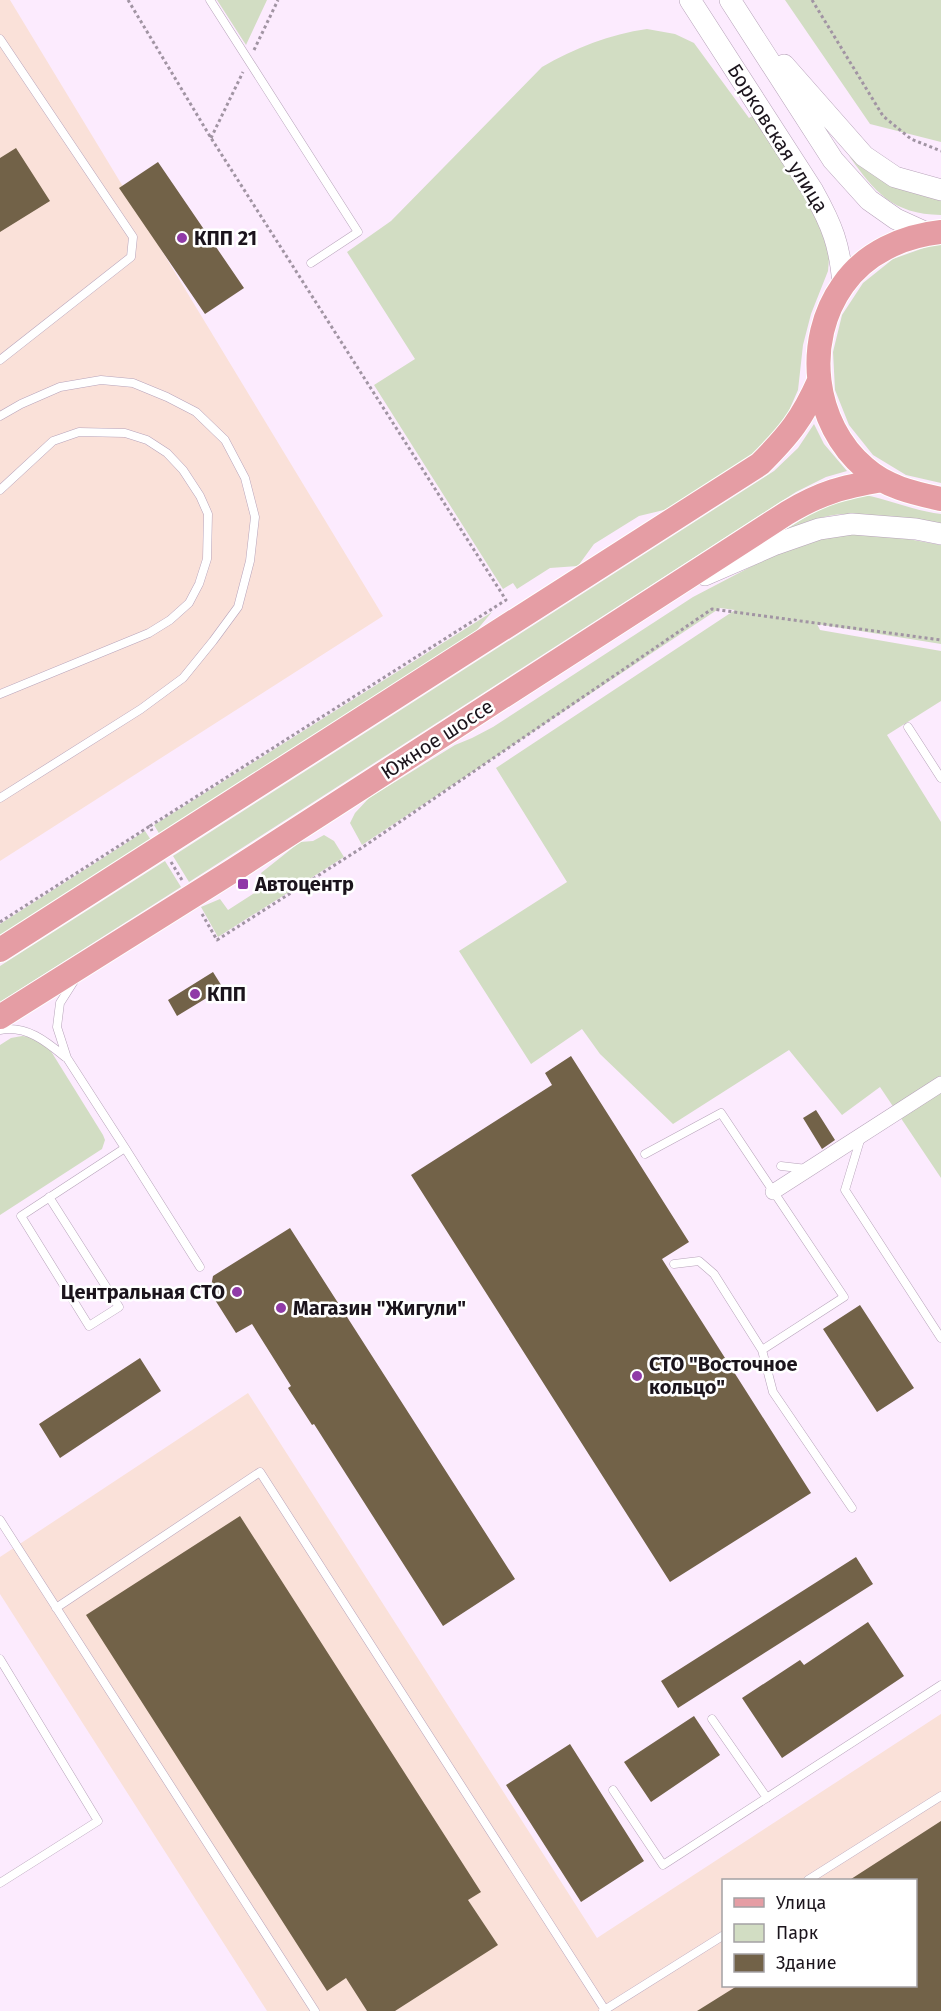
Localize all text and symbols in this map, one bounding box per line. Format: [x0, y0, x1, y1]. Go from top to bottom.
street label: Борковская улица [723, 59, 833, 217]
place label: КПП 21 [194, 226, 257, 250]
marker: КПП 21 [175, 231, 189, 245]
street label: Южное шоссе [376, 694, 498, 784]
place label: Автоцентр [254, 872, 354, 896]
marker: Автоцентр [236, 877, 250, 891]
place label: КПП [207, 982, 246, 1006]
marker: КПП [188, 987, 202, 1001]
place label: Центральная СТО [61, 1280, 225, 1304]
marker: Центральная СТО [230, 1285, 244, 1299]
place label: Магазин "Жигули" [293, 1296, 466, 1320]
marker: Магазин "Жигули" [274, 1301, 288, 1315]
place label: СТО "Восточное кольцо" [649, 1352, 797, 1399]
marker: СТО "Восточное кольцо" [630, 1369, 644, 1383]
legend [722, 1879, 917, 1987]
text: Улица [776, 1892, 826, 1914]
text: Парк [776, 1922, 819, 1944]
text: Здание [776, 1952, 837, 1974]

